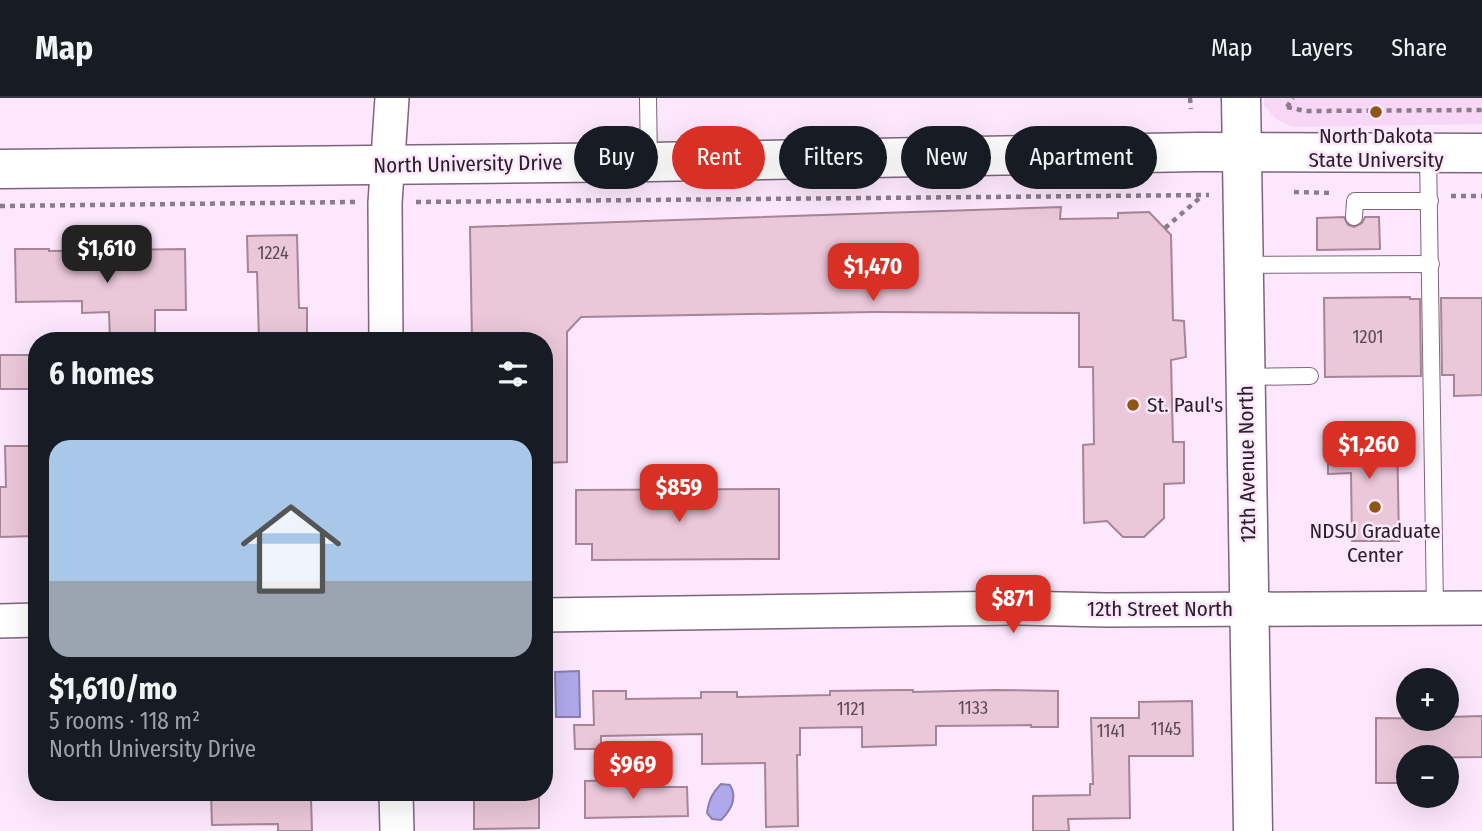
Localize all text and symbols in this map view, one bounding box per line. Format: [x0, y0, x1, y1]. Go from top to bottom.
text: Map [35, 28, 93, 68]
text: Map [1211, 34, 1253, 62]
text: Layers [1291, 34, 1353, 62]
text: Share [1391, 34, 1447, 62]
marker: North Dakota State University [1368, 104, 1384, 120]
place label: North Dakota State University [1308, 123, 1444, 173]
chip: Buy [574, 126, 658, 189]
chip: Rent [672, 126, 765, 189]
chip: Filters [779, 126, 887, 189]
chip: New [901, 126, 991, 189]
chip: Apartment [1005, 126, 1157, 189]
street label: North University Drive [373, 149, 563, 179]
pin: $1,610 [50, 226, 164, 285]
text: $1,610 [78, 234, 136, 262]
house number: 1224 [257, 242, 289, 264]
pin: $1,470 [816, 244, 930, 303]
text: $1,470 [844, 252, 902, 280]
house number: 1201 [1353, 326, 1383, 348]
icon: filters [494, 355, 532, 393]
text: 6 homes [49, 356, 154, 392]
street label: 12th Avenue North [1233, 385, 1261, 543]
place label: St. Paul's [1147, 392, 1223, 418]
marker: St. Paul's [1125, 397, 1141, 413]
pin: $1,260 [1312, 422, 1426, 481]
text: $1,260 [1339, 430, 1399, 458]
pin: $859 [638, 464, 720, 524]
text: $859 [656, 473, 702, 501]
icon: home [228, 486, 354, 612]
marker: NDSU Graduate Center [1367, 499, 1383, 515]
place label: NDSU Graduate Center [1309, 518, 1441, 568]
pin: $871 [972, 575, 1054, 635]
text: $871 [992, 584, 1034, 612]
street label: 12th Street North [1087, 596, 1233, 622]
map controls [1396, 668, 1459, 808]
button: + [1396, 668, 1459, 731]
text: $1,610/mo [49, 671, 177, 707]
house number: 1133 [958, 697, 988, 719]
house number: 1121 [837, 698, 865, 720]
text: 5 rooms · 118 m² [49, 707, 200, 735]
house number: 1145 [1151, 718, 1181, 740]
house number: 1141 [1097, 720, 1125, 742]
text: North University Drive [49, 735, 256, 763]
pin: $969 [592, 742, 674, 801]
button: − [1396, 745, 1459, 808]
text: $969 [610, 750, 656, 778]

